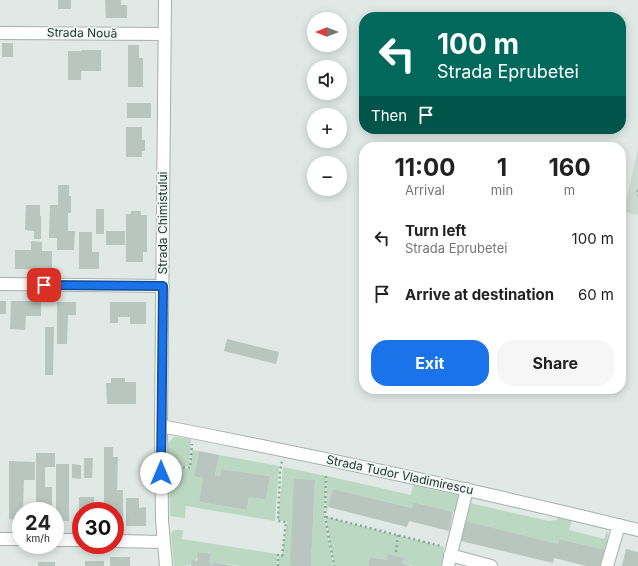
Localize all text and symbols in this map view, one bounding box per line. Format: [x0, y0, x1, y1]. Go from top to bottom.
north arrow [307, 12, 347, 52]
map controls [307, 12, 347, 196]
street label: Strada Nouă [47, 24, 117, 41]
text: 100 m [437, 27, 519, 61]
icon: left [371, 28, 423, 80]
button: sound [307, 60, 347, 100]
text: Strada Eprubetei [437, 61, 579, 82]
icon: arrive [415, 104, 437, 126]
text: Then [371, 106, 407, 125]
button: + [307, 108, 347, 148]
text: 11:00 [394, 153, 455, 182]
text: 1 [497, 153, 507, 182]
text: 160 [548, 153, 591, 182]
button: − [307, 156, 347, 196]
street label: Strada Chimistului [155, 172, 170, 274]
text: Arrival [405, 182, 445, 198]
text: min [491, 182, 513, 198]
text: m [564, 182, 575, 198]
text: Turn left [405, 221, 466, 240]
icon: left [371, 227, 393, 249]
text: 100 m [572, 229, 614, 248]
text: Strada Eprubetei [405, 240, 507, 256]
pin [27, 268, 61, 302]
icon: arrive [33, 274, 55, 296]
icon: arrive [371, 283, 393, 305]
text: Arrive at destination [405, 285, 554, 304]
text: 60 m [578, 285, 614, 304]
button: Exit [371, 340, 489, 386]
button: Share [497, 340, 614, 386]
position arrow [140, 452, 182, 494]
street label: Strada Tudor Vladimirescu [325, 452, 475, 497]
speed limit sign: 30 [72, 502, 124, 554]
text: 24 [25, 511, 51, 535]
text: km/h [26, 532, 50, 544]

